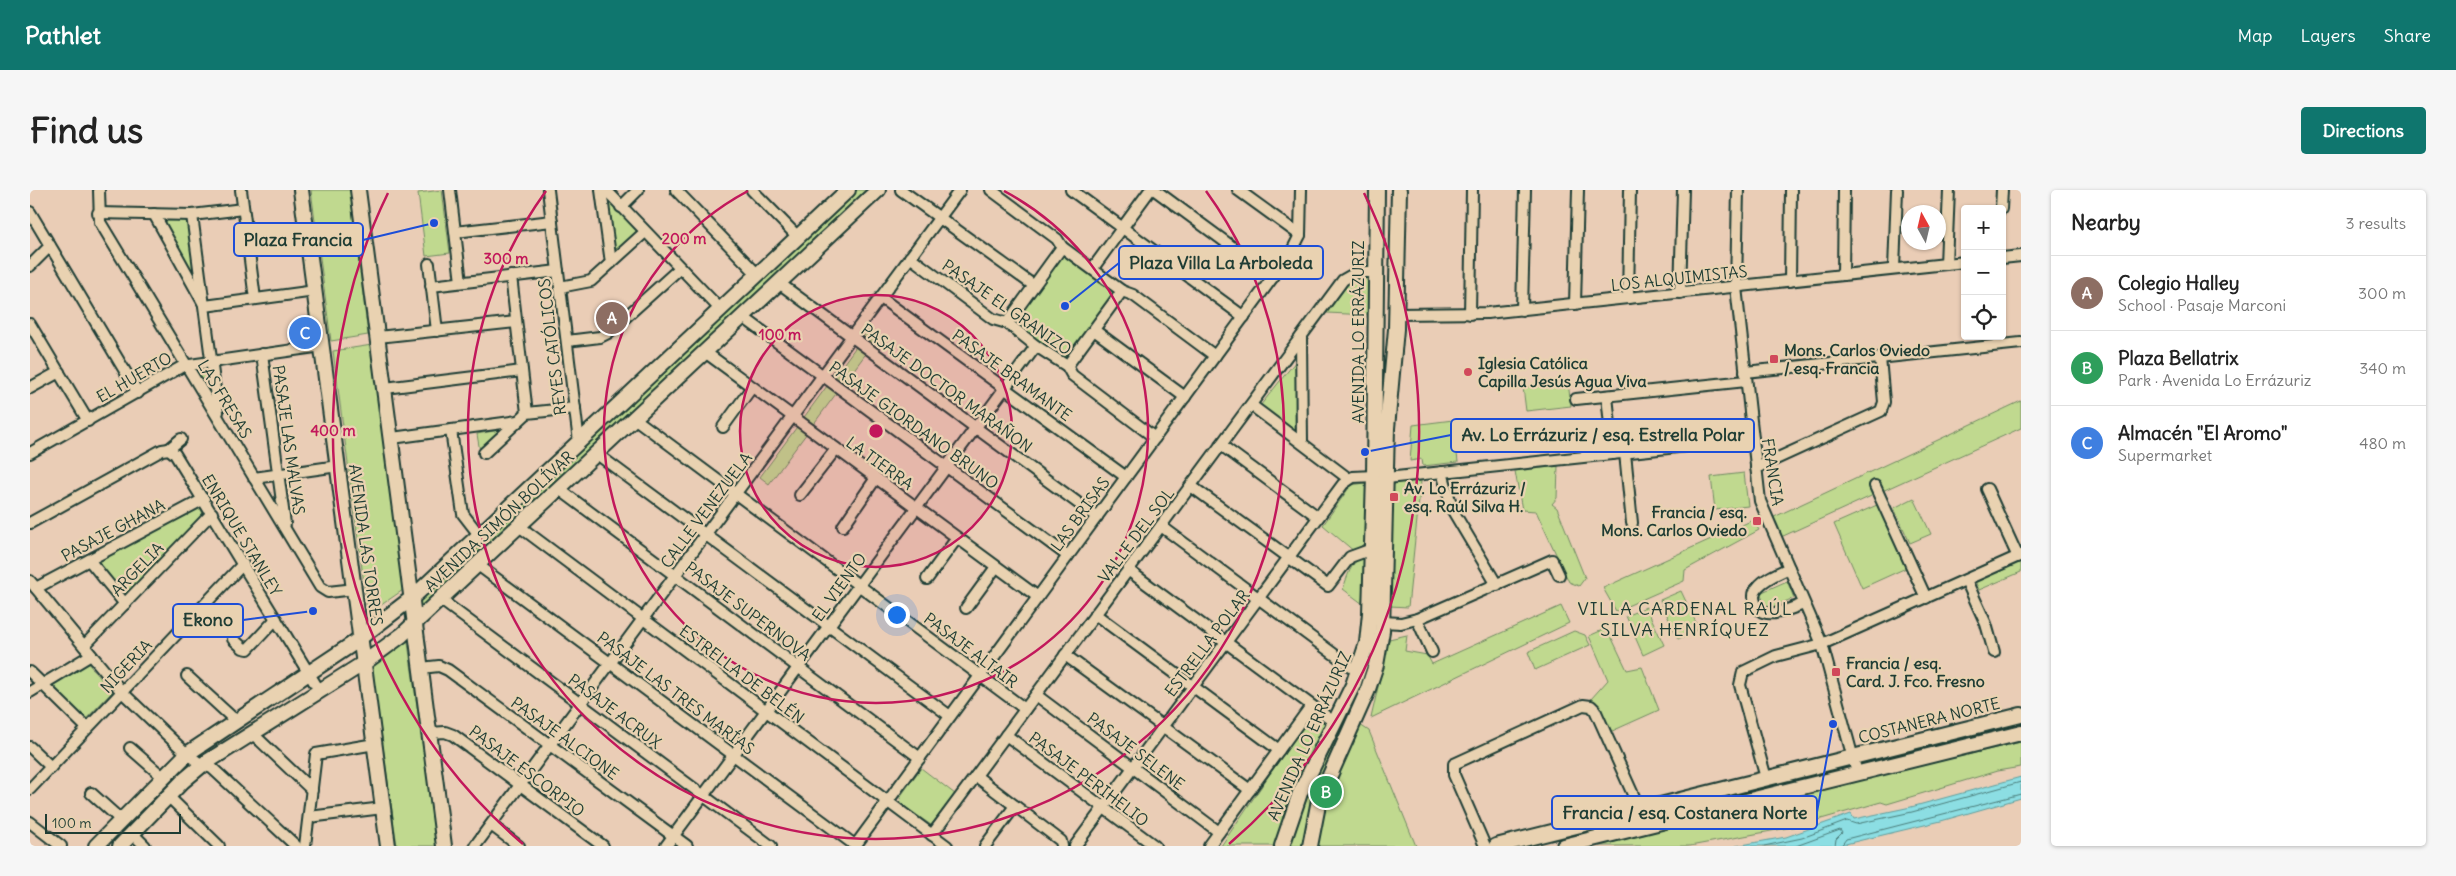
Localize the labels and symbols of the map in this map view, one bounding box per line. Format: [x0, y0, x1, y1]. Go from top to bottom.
north arrow [1901, 205, 1946, 250]
callout: Plaza Francia [234, 223, 363, 256]
text: Plaza Francia [244, 228, 352, 251]
text: 200 m [662, 229, 706, 248]
street label: AVENIDA LO ERRÁZURIZ [1348, 240, 1368, 424]
callout: Plaza Villa La Arboleda [1119, 246, 1323, 279]
text: 300 m [484, 249, 529, 268]
text: Plaza Villa La Arboleda [1129, 251, 1313, 274]
street label: PASAJE EL GRANIZO [939, 255, 1075, 359]
street label: LOS ALQUIMISTAS [1610, 261, 1748, 295]
street label: REYES CATÓLICOS [534, 277, 570, 417]
pin: A [596, 299, 628, 337]
pin: C [289, 314, 321, 352]
street label: PASAJE DOCTOR MARAÑON [858, 319, 1036, 457]
text: 100 m [759, 325, 801, 344]
street label: PASAJE BRAMANTE [948, 325, 1076, 425]
place label: Mons. Carlos Oviedo / esq. Francia [1784, 340, 1930, 379]
street label: EL HUERTO [93, 347, 175, 407]
place label: Iglesia Católica Capilla Jesús Agua Viva [1478, 353, 1647, 392]
marker: Mons. Carlos Oviedo / esq. Francia [1768, 353, 1780, 365]
street label: LAS FRESAS [194, 356, 256, 442]
street label: PASAJE GIORDANO BRUNO [825, 357, 1003, 493]
street label: PASAJE LAS MALVAS [269, 364, 309, 516]
marker: Iglesia Católica Capilla Jesús Agua Viva [1462, 366, 1474, 378]
callout: Av. Lo Errázuriz / esq. Estrella Polar [1451, 419, 1754, 452]
text: 400 m [310, 421, 356, 440]
centre of rings [867, 422, 885, 440]
text: Av. Lo Errázuriz / esq. Estrella Polar [1461, 423, 1745, 446]
street label: LA TIERRA [843, 432, 917, 494]
street label: FRANCIA [1758, 437, 1788, 507]
street label: AVENIDA SIMÓN BOLÍVAR [420, 446, 578, 596]
street label: CALLE VENEZUELA [656, 448, 756, 572]
street label: AVENIDA LAS TORRES [345, 463, 387, 627]
street label: ENRIQUE STANLEY [198, 471, 286, 600]
street label: LAS BRISAS [1046, 473, 1114, 555]
place label: Av. Lo Errázuriz / esq. Raúl Silva H. [1404, 478, 1526, 517]
street label: VALLE DEL SOL [1094, 483, 1178, 586]
marker: Av. Lo Errázuriz / esq. Raúl Silva H. [1388, 491, 1400, 503]
street label: PASAJE GHANA [58, 494, 168, 566]
place label: Francia / esq. Mons. Carlos Oviedo [1601, 502, 1747, 540]
marker: Francia / esq. Mons. Carlos Oviedo [1751, 515, 1763, 527]
street label: ARGELIA [106, 538, 168, 600]
street label: EL VIENTO [807, 549, 871, 625]
street label: PASAJE SUPERNOVA [681, 557, 815, 665]
street label: ESTRELLA POLAR [1160, 586, 1254, 700]
district label: VILLA CARDENAL RAÚL SILVA HENRÍQUEZ [1578, 597, 1792, 641]
your location [884, 602, 910, 628]
callout: Ekono [173, 604, 243, 637]
text: Ekono [183, 608, 233, 631]
street label: PASAJE ALTAIR [920, 608, 1022, 692]
street label: ESTRELLA DE BELÉN [676, 621, 808, 727]
street label: PASAJE LAS TRES MARÍAS [593, 627, 759, 759]
street label: NIGERIA [96, 635, 156, 697]
street label: AVENIDA LO ERRÁZURIZ [1263, 648, 1355, 824]
place label: Francia / esq. Card. J. Fco. Fresno [1846, 653, 1985, 691]
marker: Francia / esq. Card. J. Fco. Fresno [1830, 666, 1842, 678]
street label: PASAJE ACRUX [564, 669, 666, 753]
street label: PASAJE ALCIONE [507, 692, 623, 784]
street label: COSTANERA NORTE [1856, 693, 2002, 747]
street label: PASAJE SELENE [1083, 708, 1189, 794]
street label: PASAJE ESCORPIO [465, 721, 589, 821]
street label: PASAJE PERIHELIO [1025, 727, 1153, 831]
pin: B [1310, 773, 1342, 811]
callout: Francia / esq. Costanera Norte [1552, 796, 1817, 829]
text: Francia / esq. Costanera Norte [1562, 801, 1808, 824]
scale bar [45, 811, 181, 834]

